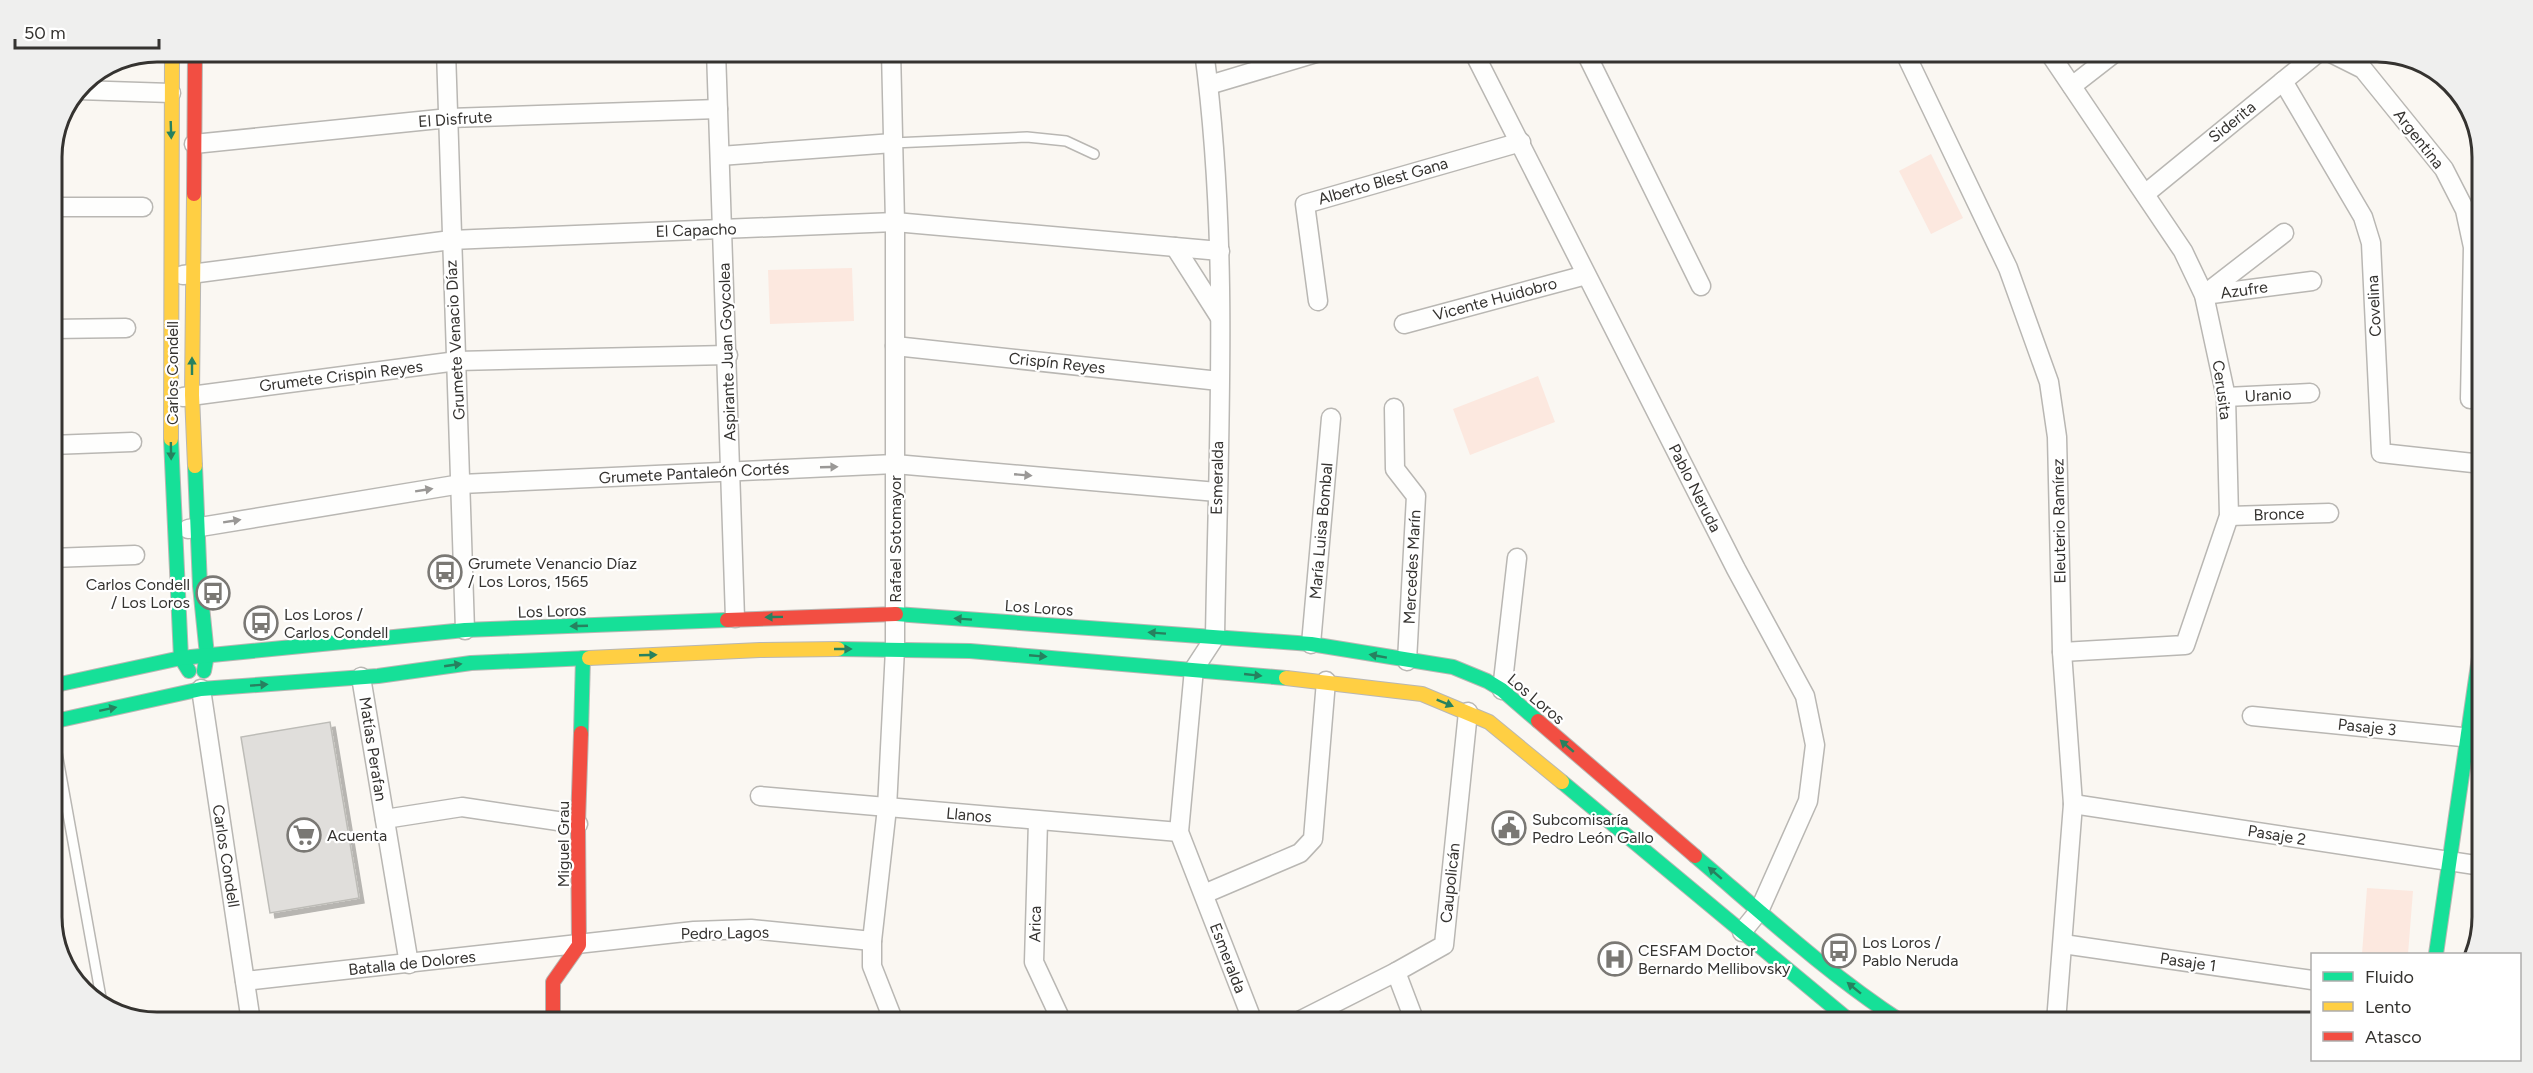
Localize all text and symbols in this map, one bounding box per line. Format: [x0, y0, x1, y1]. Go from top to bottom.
scale bar [15, 12, 159, 50]
text: 50 m [24, 22, 66, 44]
street label: Siderita [2205, 97, 2259, 147]
street label: Argentina [2390, 106, 2448, 172]
street label: El Disfrute [417, 107, 493, 131]
one-way arrow [166, 121, 175, 140]
street label: Alberto Blest Gana [1316, 153, 1450, 209]
street label: El Capacho [655, 219, 737, 241]
street label: Grumete Venacio Díaz [441, 259, 469, 420]
street label: Aspirante Juan Goycolea [714, 262, 740, 442]
street label: Vicente Huidobro [1431, 273, 1559, 325]
street label: Covelina [2363, 275, 2385, 337]
street label: Azufre [2219, 277, 2269, 303]
street label: Carlos Condell [163, 321, 182, 425]
street label: Crispín Reyes [1008, 348, 1106, 378]
one-way arrow [187, 357, 197, 376]
street label: Grumete Crispin Reyes [258, 357, 424, 395]
street label: Cerusita [2208, 359, 2236, 421]
street label: Uranio [2244, 384, 2292, 406]
street label: Esmeralda [1207, 441, 1227, 515]
street label: Pablo Neruda [1665, 441, 1725, 535]
one-way arrow [167, 442, 176, 461]
street label: Eleuterio Ramírez [2048, 458, 2070, 584]
street label: Grumete Pantaleón Cortés [598, 459, 790, 487]
one-way arrow [819, 462, 838, 471]
street label: María Luisa Bombal [1306, 462, 1336, 600]
one-way arrow [1014, 470, 1033, 480]
street label: Rafael Sotomayor [886, 475, 905, 603]
one-way arrow [415, 485, 434, 494]
street label: Bronce [2253, 504, 2305, 524]
street label: Mercedes Marín [1400, 509, 1424, 625]
one-way arrow [223, 517, 242, 526]
bus stop icon: Grumete Venancio Díaz / Los Loros, 1565 [427, 554, 463, 590]
place label: Grumete Venancio Díaz / Los Loros, 1565 [468, 554, 637, 591]
place label: Carlos Condell / Los Loros [86, 575, 190, 612]
bus stop icon: Carlos Condell / Los Loros [195, 575, 231, 611]
street label: Los Loros [1004, 596, 1074, 620]
street label: Los Loros [517, 600, 587, 622]
bus stop icon: Los Loros / Carlos Condell [243, 605, 279, 641]
place label: Los Loros / Carlos Condell [284, 605, 388, 642]
one-way arrow [764, 612, 783, 622]
one-way arrow [953, 614, 972, 624]
one-way arrow [570, 622, 589, 631]
one-way arrow [1148, 629, 1167, 638]
one-way arrow [833, 645, 852, 654]
one-way arrow [638, 651, 657, 660]
one-way arrow [1028, 651, 1047, 661]
one-way arrow [1368, 651, 1387, 660]
one-way arrow [444, 661, 463, 670]
one-way arrow [1243, 670, 1262, 680]
street label: Los Loros [1504, 670, 1568, 728]
one-way arrow [250, 680, 269, 690]
street label: Matías Perafan [355, 695, 391, 803]
one-way arrow [1436, 698, 1454, 708]
one-way arrow [99, 704, 118, 714]
street label: Pasaje 3 [2337, 714, 2397, 740]
one-way arrow [1560, 740, 1575, 753]
street label: Miguel Grau [554, 801, 573, 887]
street label: Carlos Condell [208, 803, 244, 909]
street label: Llanos [945, 804, 993, 826]
public building icon: Subcomisaría Pedro León Gallo [1491, 810, 1527, 846]
place label: Subcomisaría Pedro León Gallo [1532, 810, 1654, 847]
supermarket icon: Acuenta [286, 817, 322, 853]
street label: Pasaje 2 [2246, 821, 2308, 849]
place label: Acuenta [327, 826, 387, 845]
street label: Caupolicán [1436, 842, 1464, 924]
one-way arrow [1708, 867, 1723, 880]
street label: Arica [1025, 905, 1045, 943]
street label: Esmeralda [1206, 920, 1250, 996]
street label: Pedro Lagos [681, 923, 769, 943]
bus stop icon: Los Loros / Pablo Neruda [1821, 933, 1857, 969]
place label: Los Loros / Pablo Neruda [1862, 933, 1958, 970]
hospital icon: CESFAM Doctor Bernardo Mellibovsky [1597, 941, 1633, 977]
place label: CESFAM Doctor Bernardo Mellibovsky [1638, 941, 1791, 978]
street label: Batalla de Dolores [347, 947, 477, 979]
street label: Pasaje 1 [2159, 949, 2217, 975]
legend [2311, 953, 2521, 1061]
text: Fluido [2365, 966, 2414, 988]
one-way arrow [1847, 982, 1862, 995]
text: Lento [2365, 996, 2411, 1018]
text: Atasco [2365, 1026, 2422, 1048]

